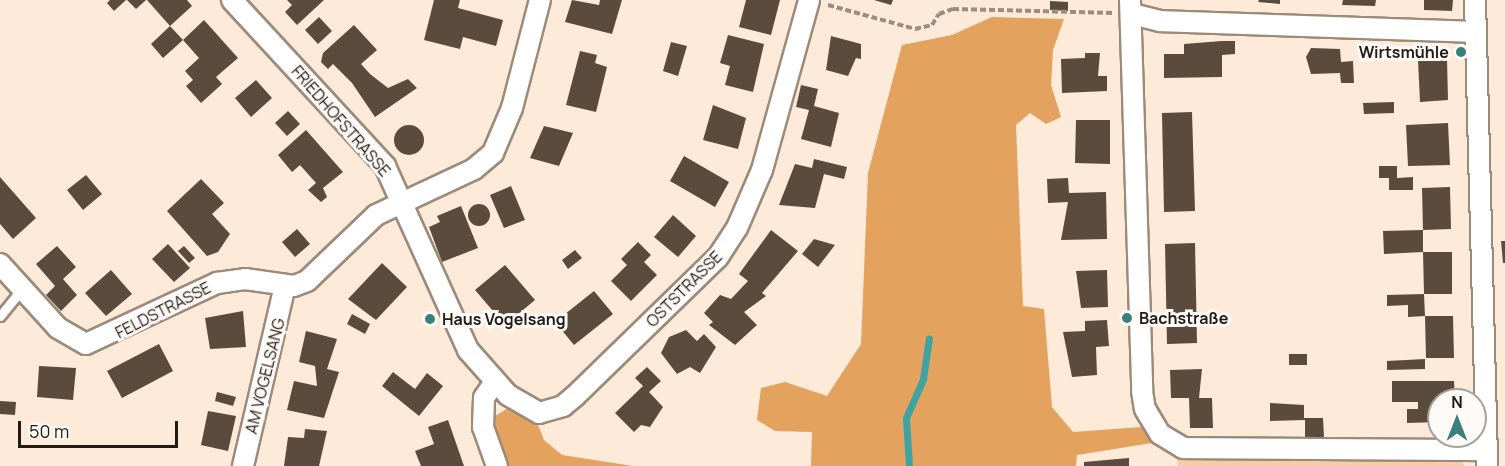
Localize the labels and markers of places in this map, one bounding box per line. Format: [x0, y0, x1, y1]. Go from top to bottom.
place label: Wirtsmühle [1359, 42, 1449, 62]
marker: Wirtsmühle [1454, 45, 1468, 59]
place label: Bachstraße [1139, 308, 1228, 328]
place label: Haus Vogelsang [442, 309, 566, 329]
marker: Bachstraße [1120, 311, 1134, 325]
marker: Haus Vogelsang [423, 312, 437, 326]

